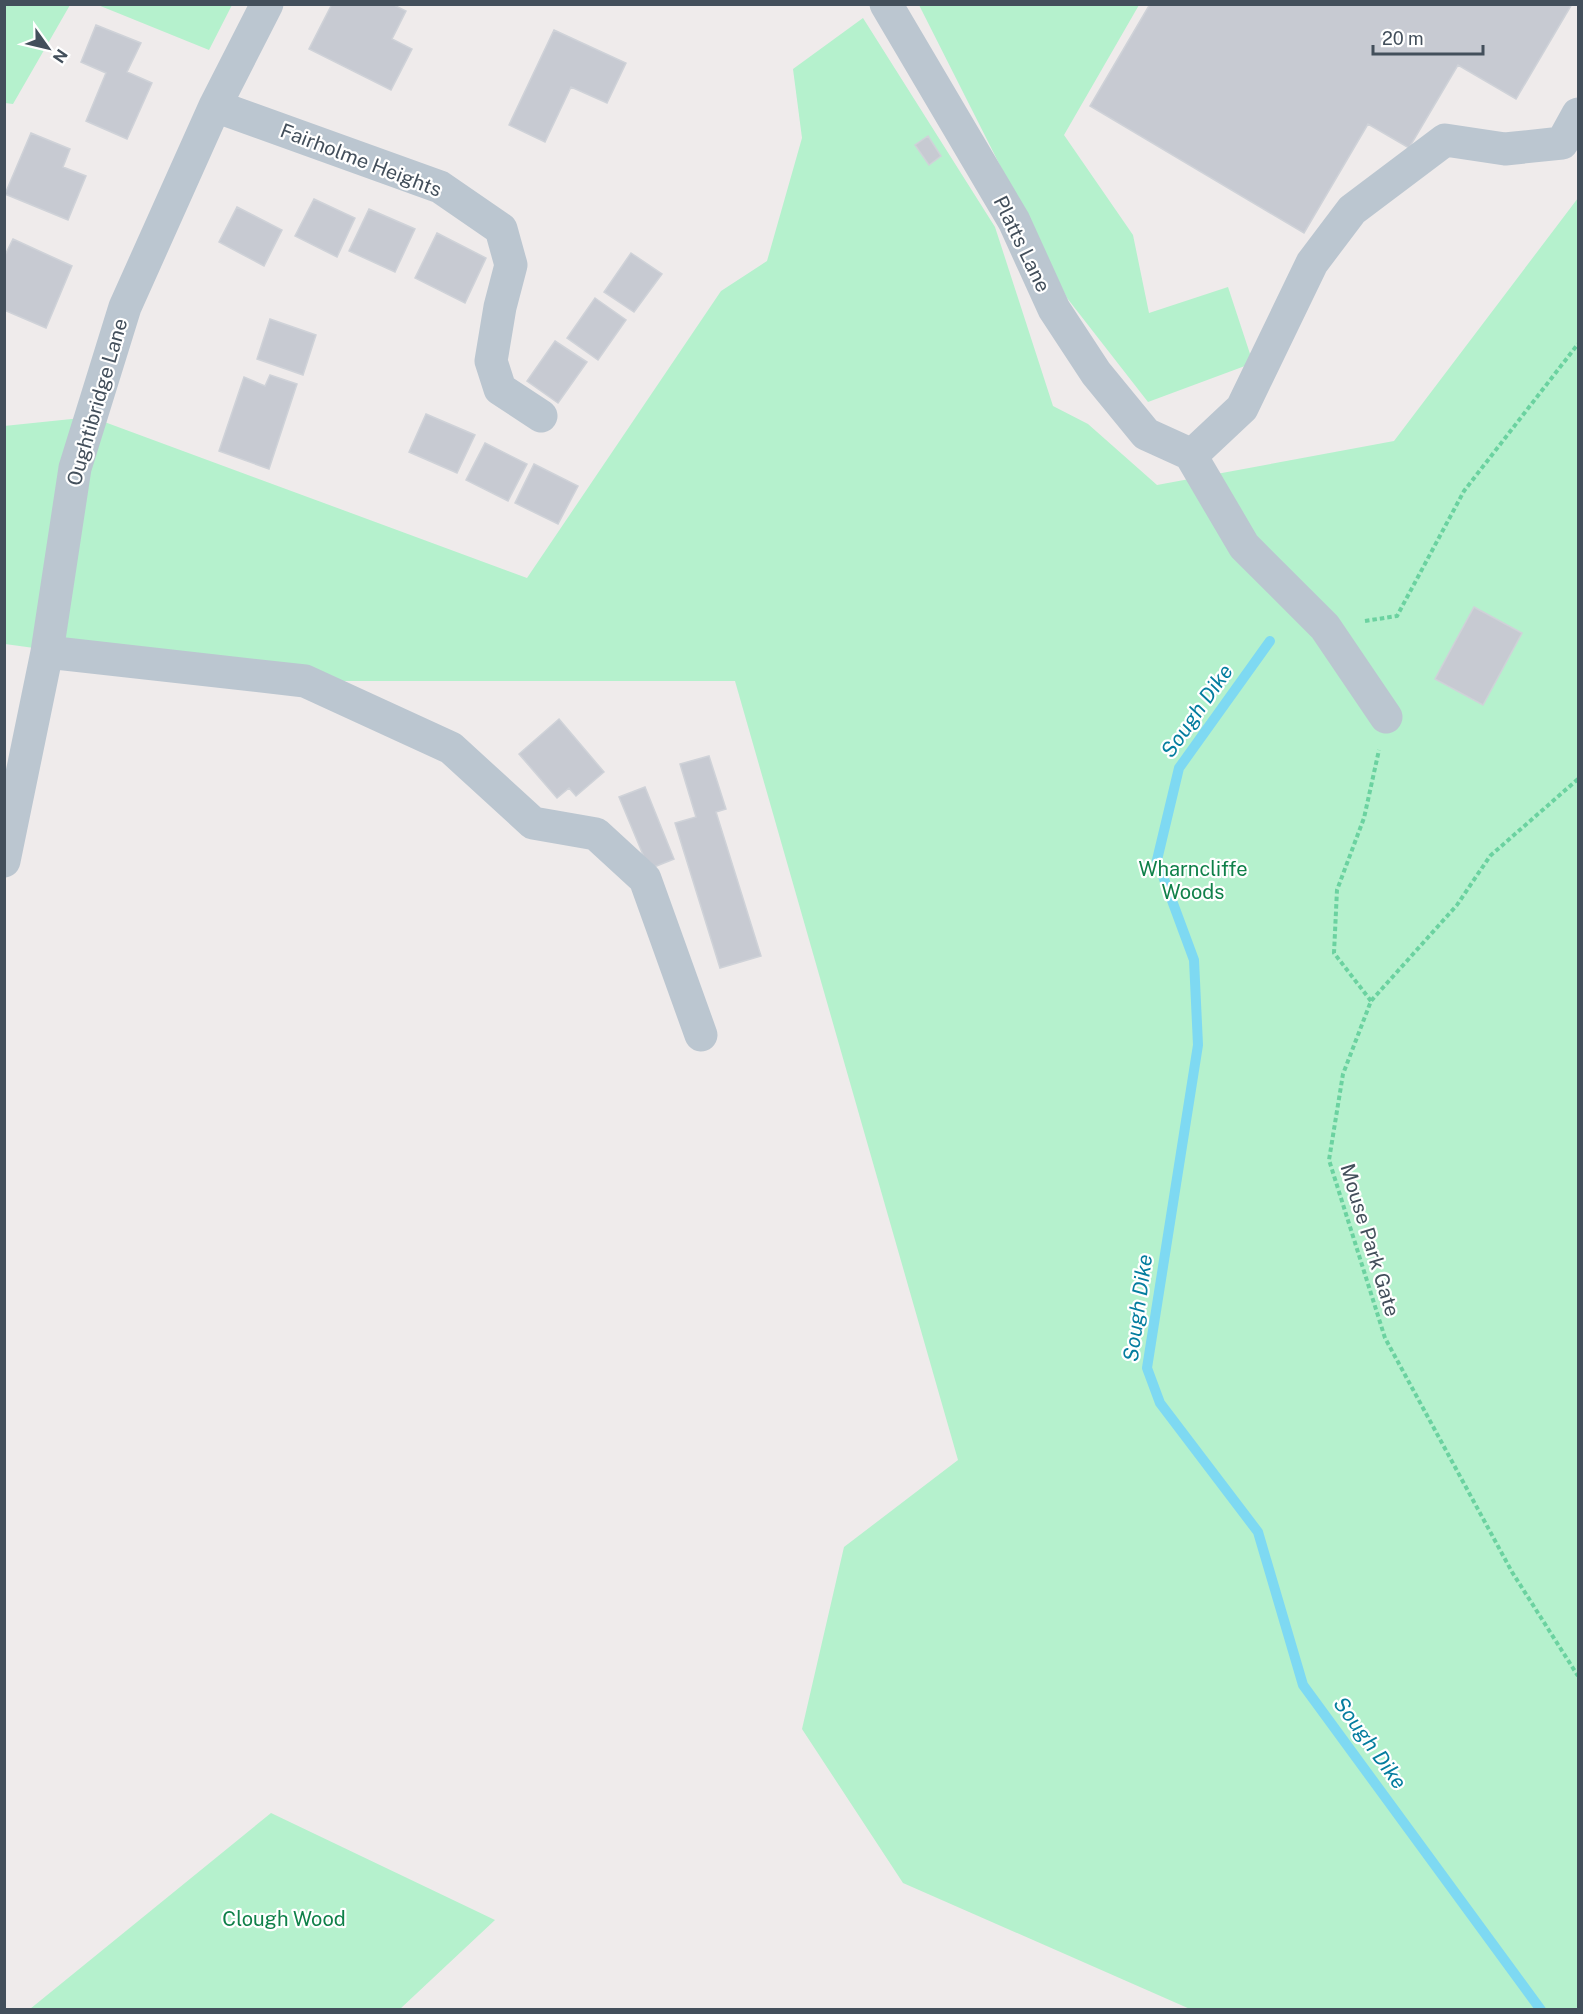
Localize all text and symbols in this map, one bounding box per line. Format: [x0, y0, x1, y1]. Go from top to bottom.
north arrow [18, 18, 78, 78]
scale bar [1373, 18, 1482, 56]
text: 20 m [1382, 28, 1424, 49]
text: N [49, 46, 71, 67]
street label: Fairholme Heights [277, 118, 445, 202]
street label: Platts Lane [988, 192, 1056, 296]
street label: Oughtibridge Lane [62, 316, 132, 488]
water label: Sough Dike [1155, 659, 1238, 762]
park label: Wharncliffe Woods [1138, 857, 1248, 904]
street label: Mouse Park Gate [1335, 1161, 1405, 1319]
water label: Sough Dike [1118, 1253, 1157, 1363]
water label: Sough Dike [1329, 1692, 1412, 1794]
park label: Clough Wood [222, 1907, 346, 1931]

